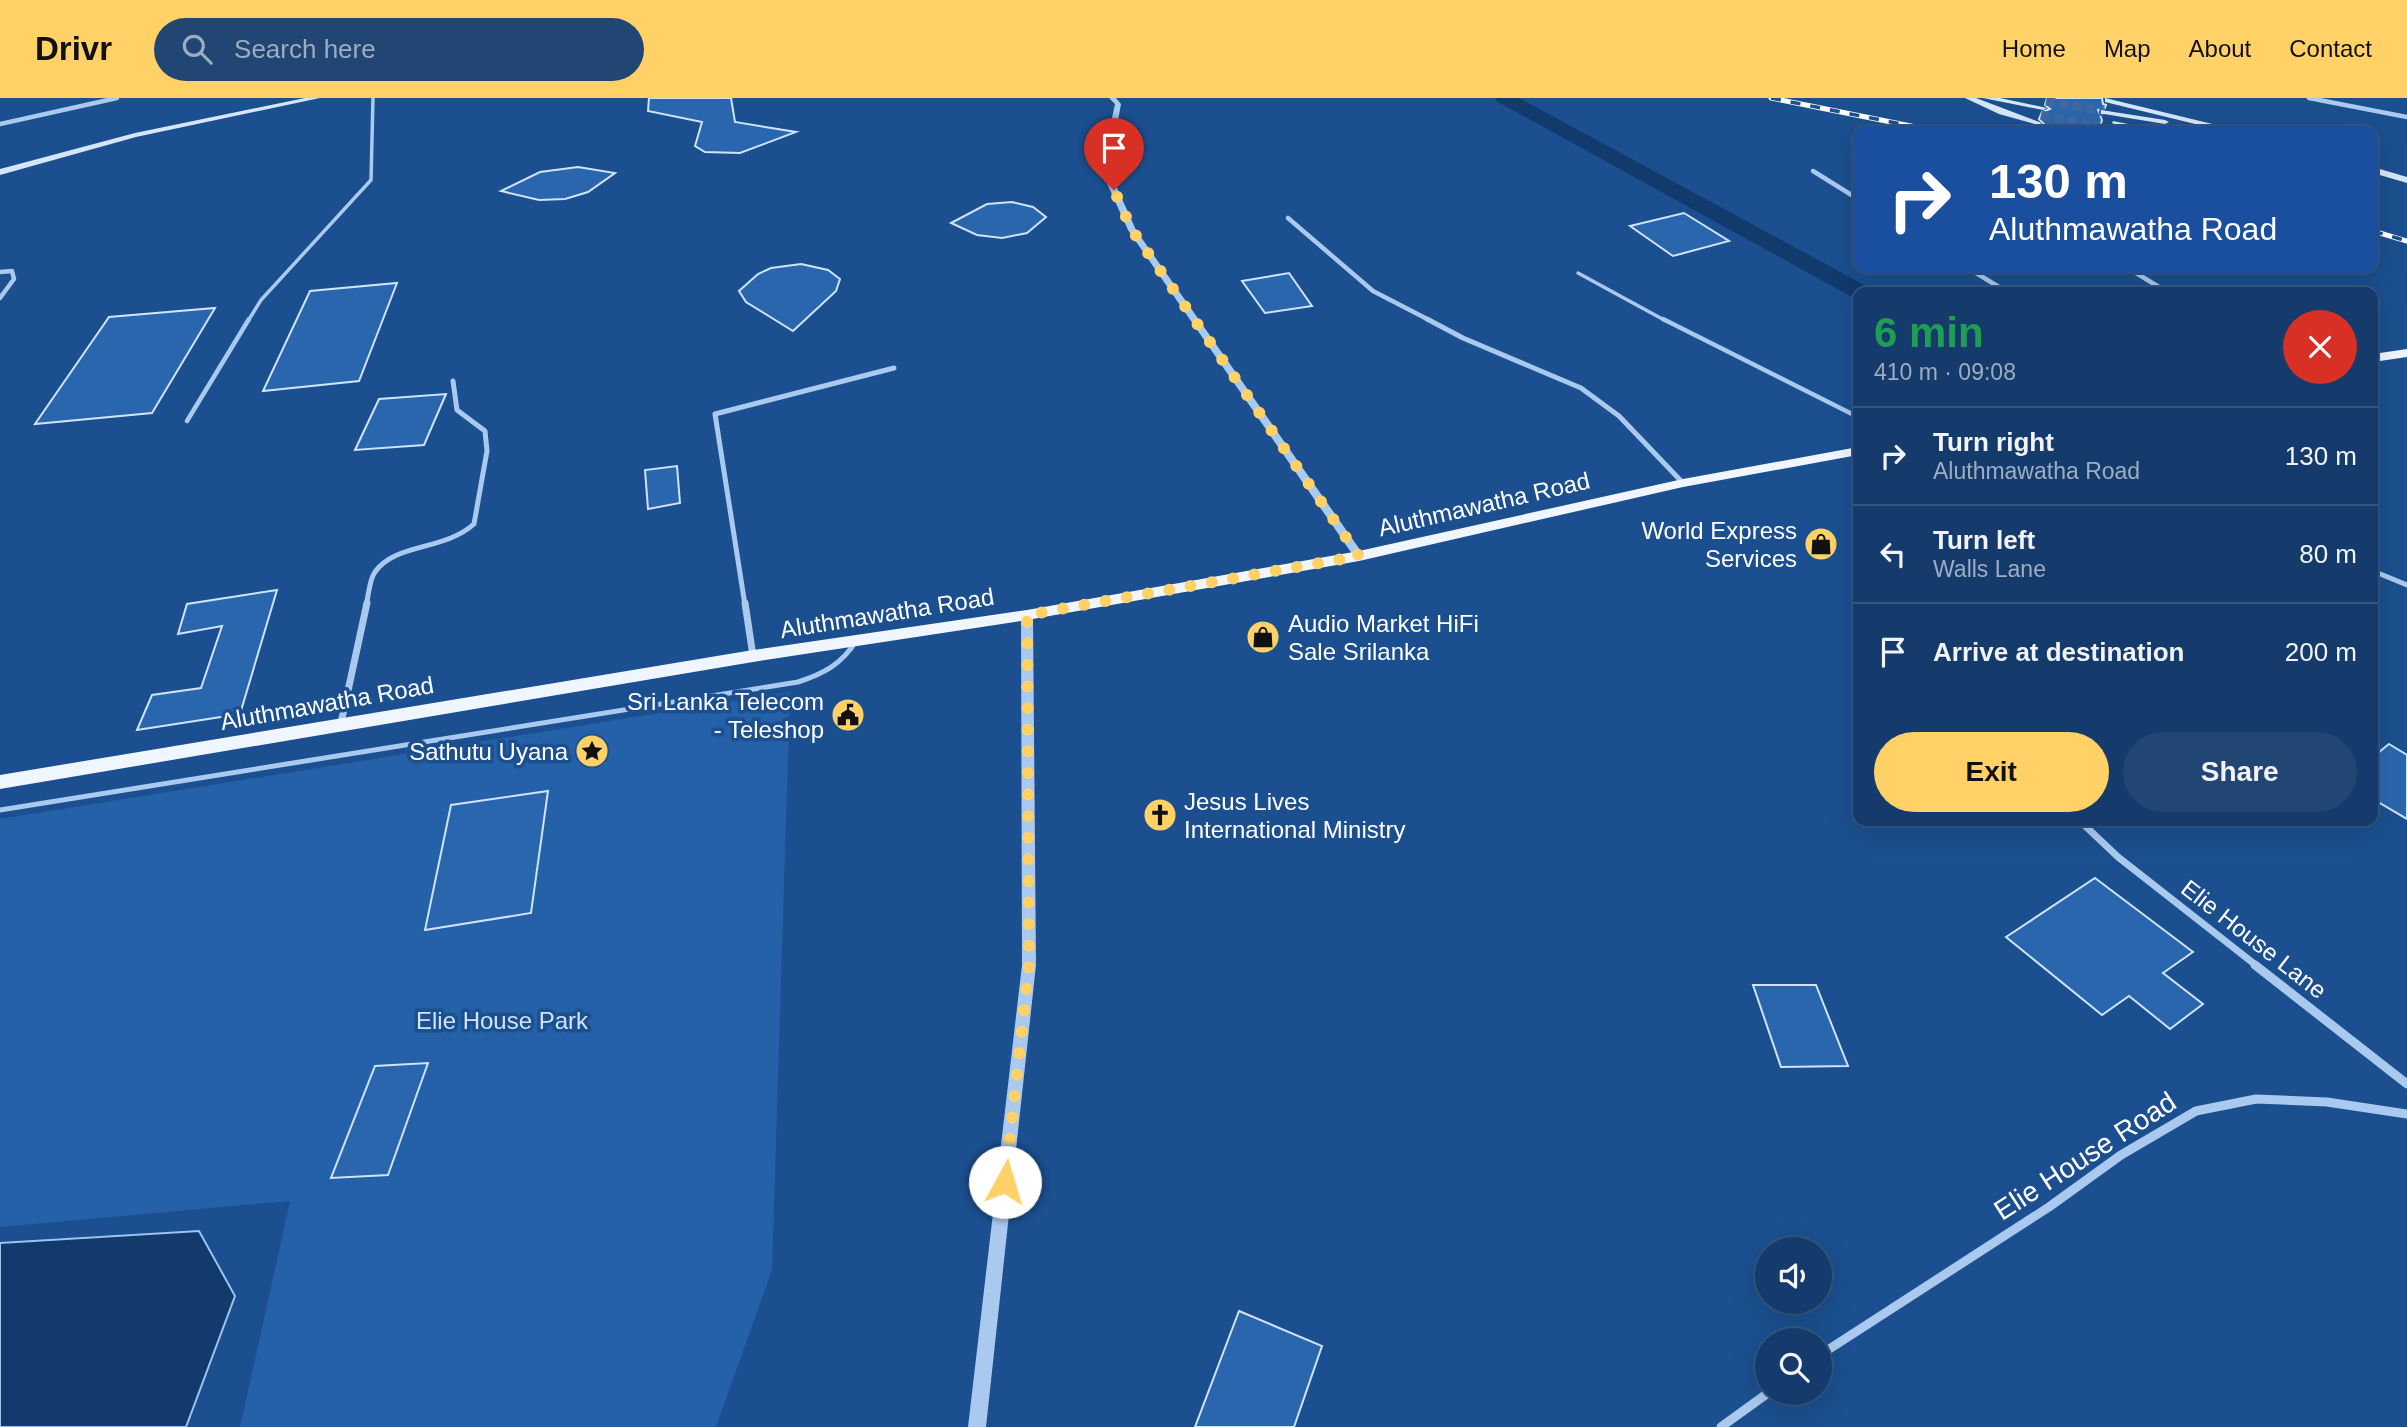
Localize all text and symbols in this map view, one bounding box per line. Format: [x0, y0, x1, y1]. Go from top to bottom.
search box [154, 18, 644, 81]
text: Drivr [35, 30, 112, 67]
icon: search [178, 30, 216, 68]
text: Search here [234, 34, 376, 64]
text: Home [2002, 35, 2066, 62]
text: Map [2104, 35, 2151, 62]
text: About [2189, 35, 2251, 62]
text: Contact [2289, 35, 2372, 62]
pin [1084, 118, 1144, 190]
icon: arrive [1095, 129, 1133, 167]
icon: right [1874, 154, 1965, 245]
text: 130 m [1989, 154, 2128, 208]
text: Aluthmawatha Road [1989, 211, 2277, 247]
text: 6 min [1874, 309, 1984, 356]
button: close [2283, 310, 2357, 384]
text: 410 m · 09:08 [1874, 359, 2016, 385]
text: Turn right [1933, 427, 2054, 457]
icon: right [1874, 437, 1912, 475]
text: 130 m [2285, 441, 2357, 471]
text: Aluthmawatha Road [1933, 458, 2140, 484]
street label: Aluthmawatha Road [1376, 467, 1592, 541]
place label: World Express Services [1641, 517, 1797, 572]
shop icon: World Express Services [1802, 525, 1840, 563]
text: Turn left [1933, 525, 2035, 555]
icon: left [1874, 535, 1912, 573]
text: 80 m [2299, 539, 2357, 569]
text: Walls Lane [1933, 556, 2046, 582]
street label: Aluthmawatha Road [778, 583, 996, 643]
place label: Audio Market HiFi Sale Srilanka [1288, 610, 1479, 665]
shop icon: Audio Market HiFi Sale Srilanka [1244, 618, 1282, 656]
icon: arrive [1874, 633, 1912, 671]
text: Arrive at destination [1933, 637, 2184, 667]
text: 200 m [2285, 637, 2357, 667]
street label: Aluthmawatha Road [218, 671, 436, 735]
place label: Sri Lanka Telecom - Teleshop [627, 688, 824, 743]
public building icon: Sri Lanka Telecom - Teleshop [829, 696, 867, 734]
place icon: Sathutu Uyana [573, 732, 611, 770]
button: Exit [1874, 732, 2109, 812]
button: Share [2123, 732, 2357, 812]
place label: Sathutu Uyana [409, 738, 569, 765]
place label: Jesus Lives International Ministry [1184, 788, 1405, 843]
church icon: Jesus Lives International Ministry [1141, 796, 1179, 834]
street label: Elie House Lane [2176, 874, 2332, 1004]
park label: Elie House Park [416, 1007, 589, 1034]
street label: Elie House Road [1988, 1086, 2182, 1226]
position arrow [968, 1145, 1042, 1219]
map controls [1755, 1237, 1832, 1405]
button: sound [1755, 1237, 1832, 1314]
button: search [1755, 1328, 1832, 1405]

